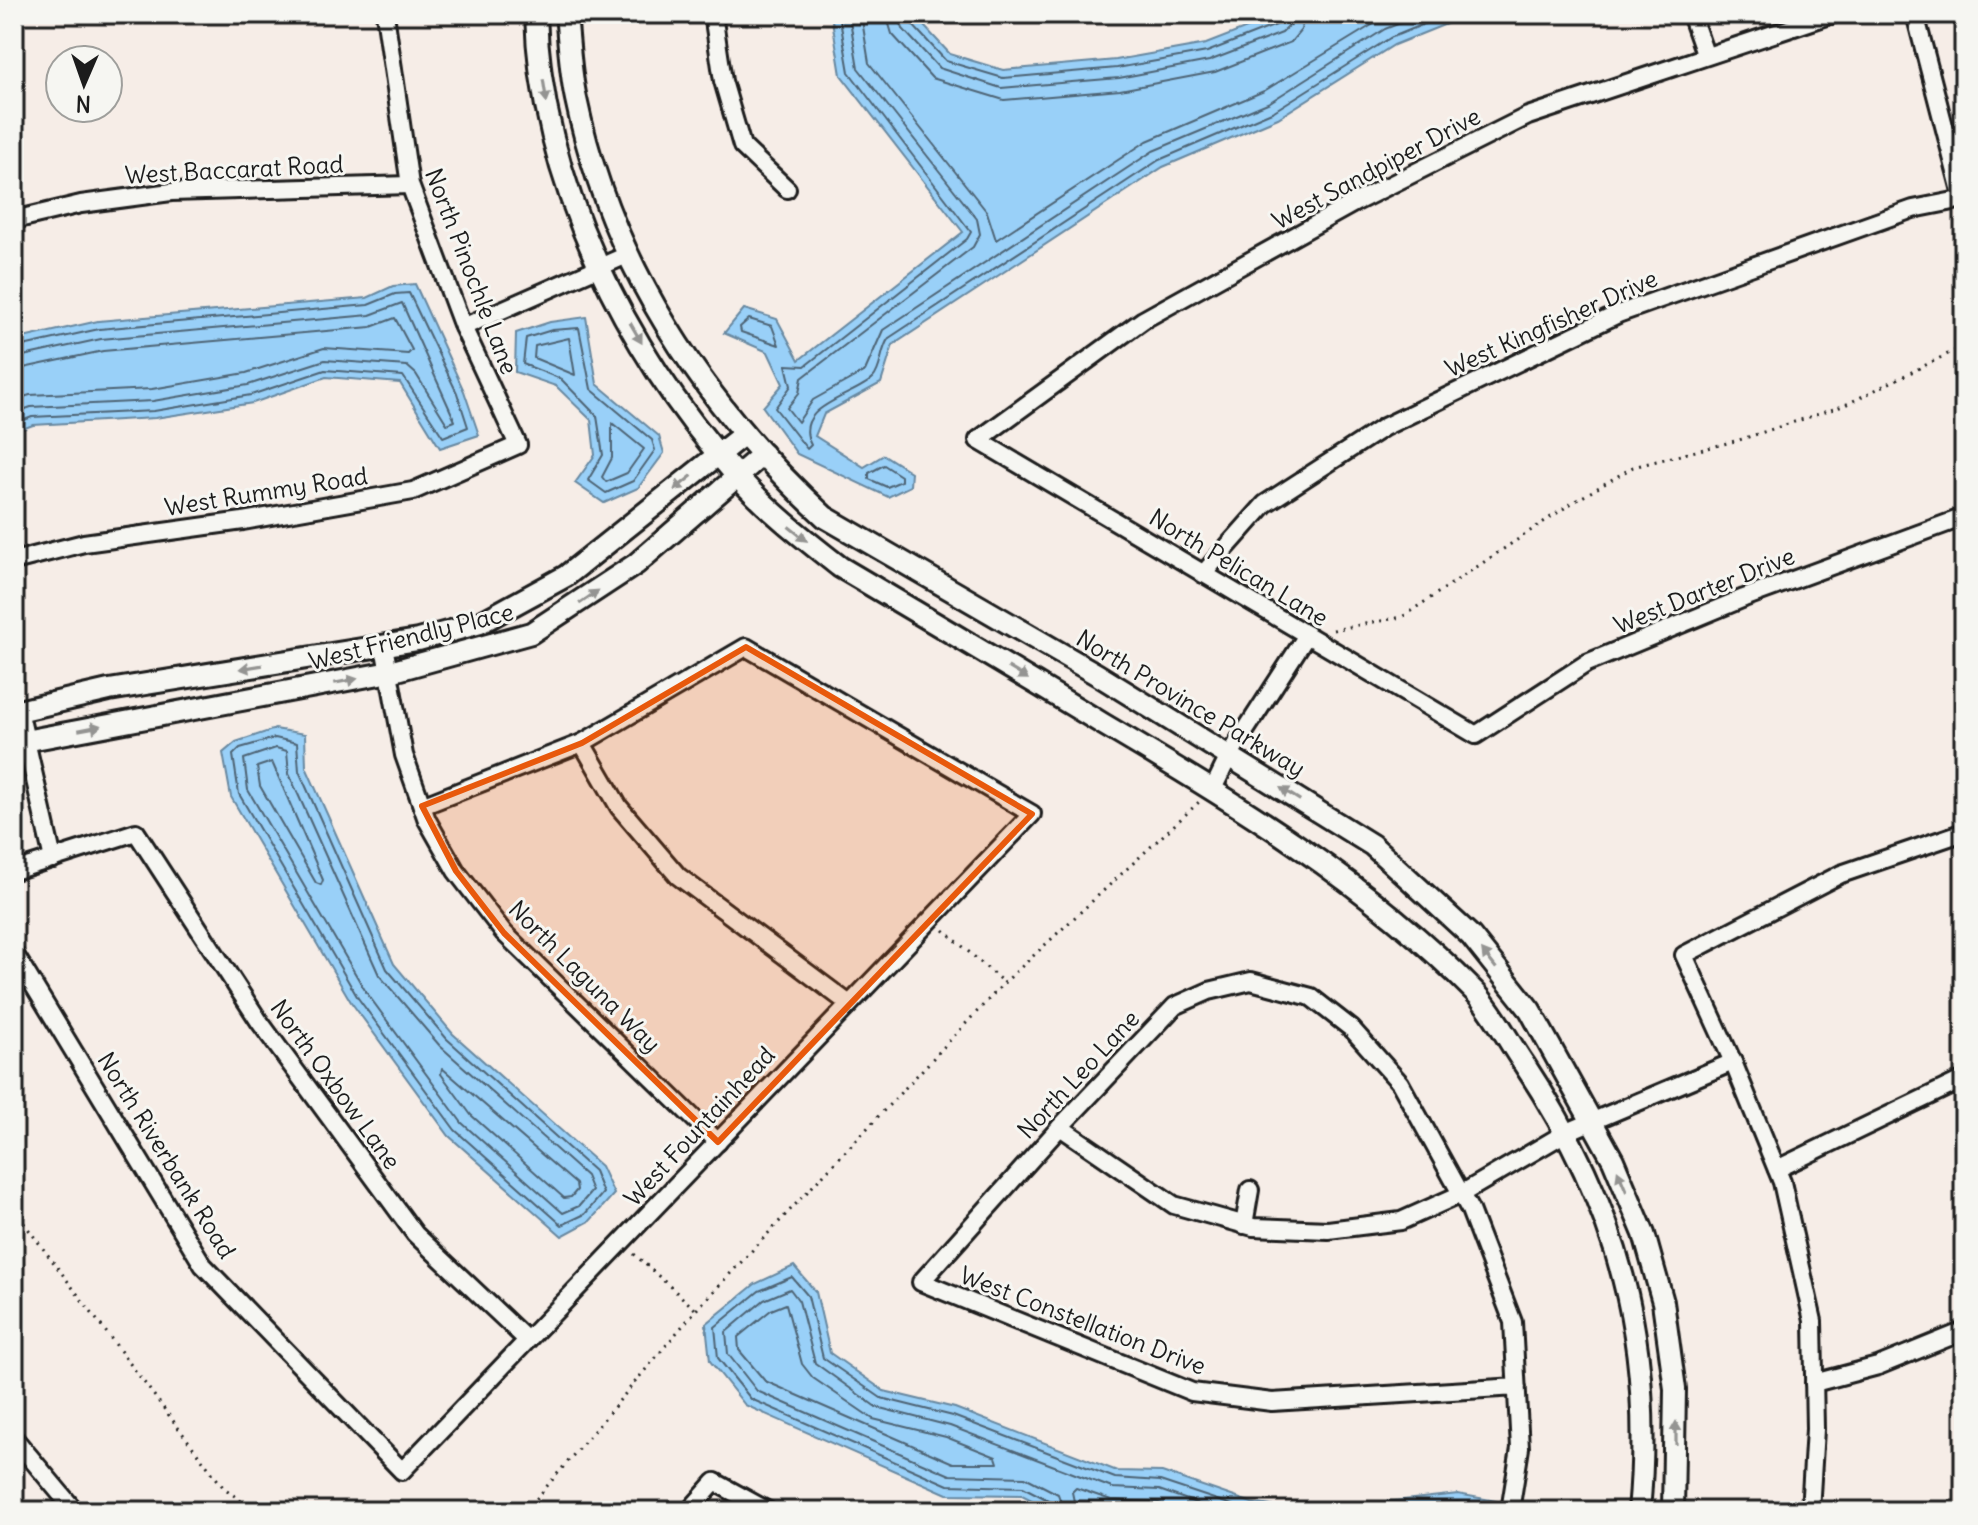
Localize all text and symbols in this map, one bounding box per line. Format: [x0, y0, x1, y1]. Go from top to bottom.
north arrow [44, 44, 124, 124]
one-way arrow [540, 79, 552, 104]
text: N [75, 90, 91, 118]
street label: West Sandpiper Drive [1267, 100, 1485, 236]
street label: West Baccarat Road [124, 148, 344, 190]
street label: North Pinochle Lane [419, 164, 525, 378]
street label: West Kingfisher Drive [1440, 263, 1662, 383]
one-way arrow [629, 322, 643, 344]
street label: West Rummy Road [162, 460, 370, 522]
one-way arrow [673, 474, 693, 491]
street label: North Pelican Lane [1144, 502, 1334, 632]
one-way arrow [788, 526, 808, 542]
street label: West Darter Drive [1609, 540, 1799, 640]
one-way arrow [579, 590, 600, 605]
street label: West Friendly Place [305, 596, 517, 676]
street label: North Province Parkway [1071, 623, 1311, 783]
one-way arrow [238, 662, 263, 674]
one-way arrow [1007, 666, 1029, 680]
one-way arrow [334, 674, 359, 686]
one-way arrow [78, 722, 103, 734]
one-way arrow [1279, 787, 1301, 801]
street label: North Laguna Way [503, 894, 667, 1058]
one-way arrow [1481, 949, 1498, 969]
street label: North Oxbow Lane [264, 993, 408, 1175]
street label: North Leo Lane [1011, 1003, 1145, 1145]
street label: West Fountainhead [617, 1040, 781, 1212]
street label: North Riverbank Road [91, 1046, 243, 1264]
one-way arrow [1616, 1169, 1629, 1193]
street label: West Constellation Drive [956, 1259, 1210, 1381]
one-way arrow [1670, 1420, 1682, 1445]

